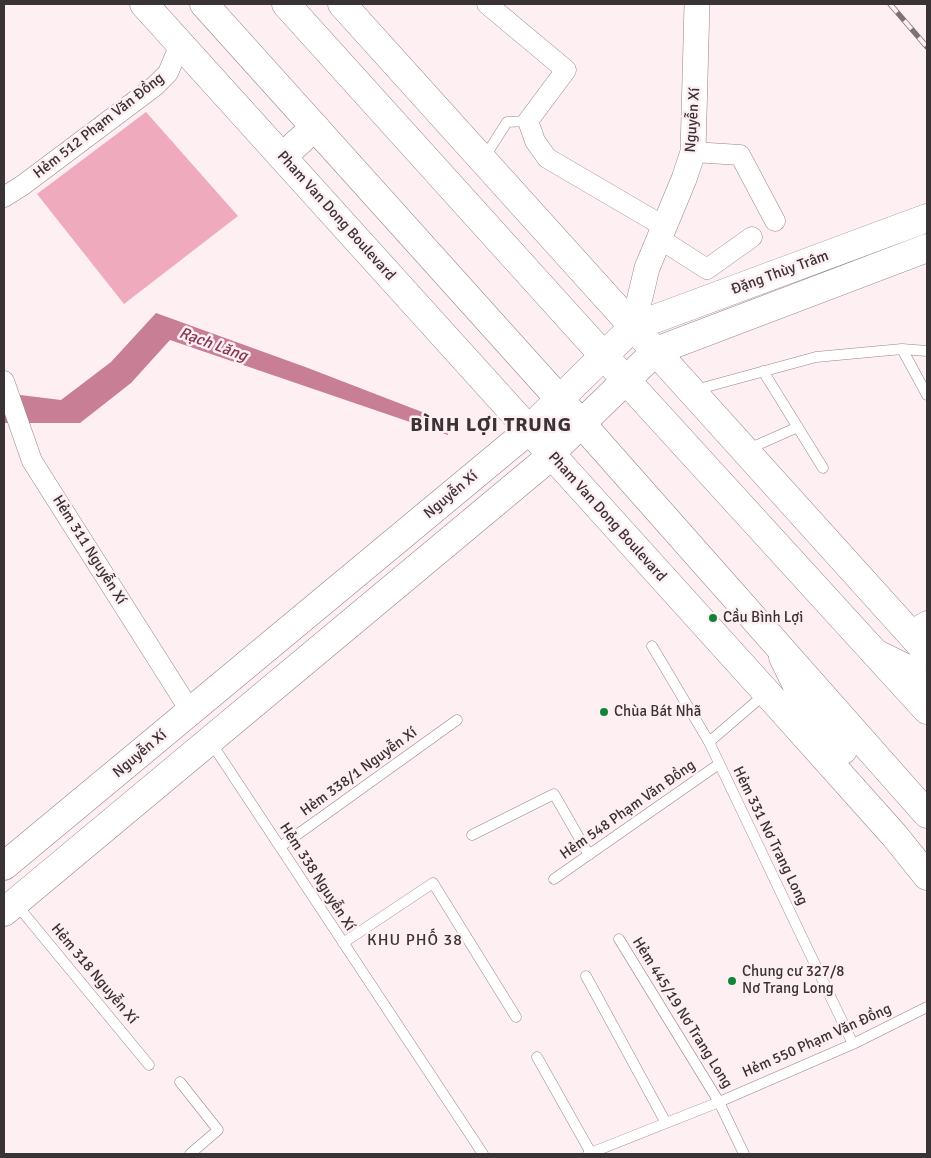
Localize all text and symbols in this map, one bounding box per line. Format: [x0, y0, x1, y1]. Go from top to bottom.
street label: Hẻm 512 Phạm Văn Đồng [30, 69, 168, 183]
street label: Nguyễn Xí [682, 87, 704, 153]
street label: Pham Van Dong Boulevard [273, 148, 399, 284]
street label: Đặng Thùy Trâm [729, 247, 831, 299]
water label: Rạch Lăng [176, 324, 250, 366]
district label: BÌNH LỢI TRUNG [408, 414, 574, 438]
street label: Pham Van Dong Boulevard [544, 449, 670, 585]
street label: Nguyễn Xí [420, 467, 482, 523]
street label: Hẻm 311 Nguyễn Xí [48, 492, 130, 608]
place label: Cầu Bình Lợi [723, 609, 803, 627]
marker: Cầu Bình Lợi [707, 612, 719, 624]
place label: Chùa Bát Nhã [614, 703, 701, 721]
marker: Chùa Bát Nhã [598, 706, 610, 718]
street label: Hẻm 338/1 Nguyễn Xí [297, 724, 421, 820]
street label: Nguyễn Xí [109, 726, 171, 782]
street label: Hẻm 548 Phạm Văn Đồng [557, 756, 699, 864]
street label: Hẻm 331 Nơ Trang Long [729, 764, 811, 908]
street label: Hẻm 338 Nguyễn Xí [275, 819, 359, 935]
street label: Hẻm 318 Nguyễn Xí [47, 920, 141, 1028]
district label: KHU PHỐ 38 [366, 931, 464, 951]
street label: Hẻm 445/19 Nơ Trang Long [628, 934, 736, 1092]
place label: Chung cư 327/8 Nơ Trang Long [742, 963, 844, 998]
marker: Chung cư 327/8 Nơ Trang Long [726, 975, 738, 987]
street label: Hẻm 550 Phạm Văn Đồng [740, 1000, 894, 1082]

